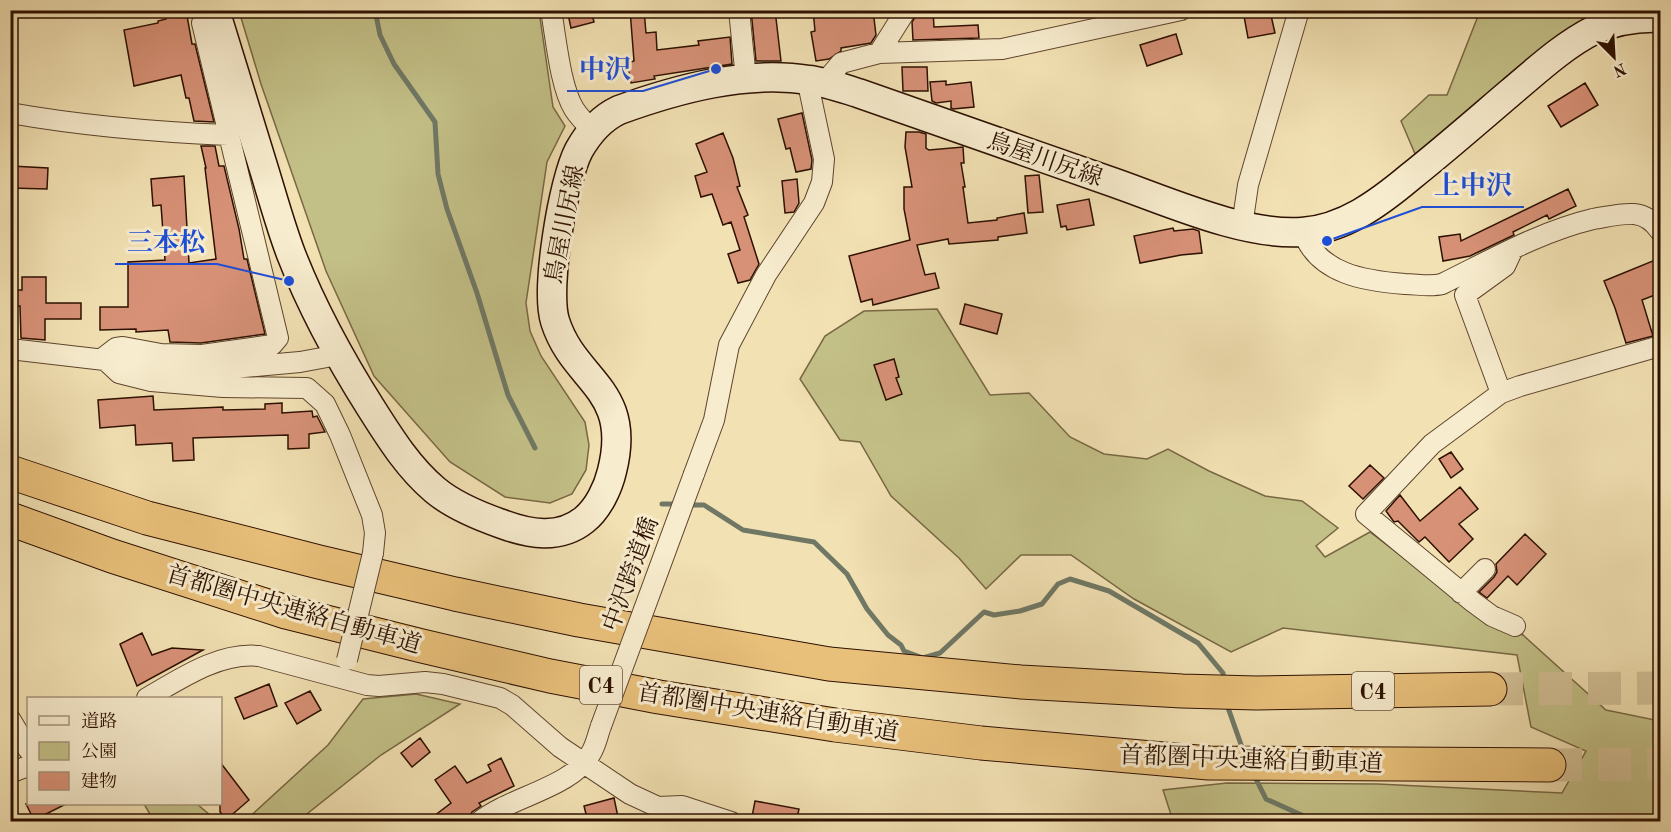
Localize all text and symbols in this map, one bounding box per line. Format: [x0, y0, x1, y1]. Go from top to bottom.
north arrow [1584, 27, 1644, 87]
callout: 中沢 [567, 47, 643, 91]
text: 中沢 [579, 55, 631, 84]
text: N [1610, 59, 1628, 79]
street label: 鳥屋川尻線 [984, 127, 1106, 192]
street label: 鳥屋川尻線 [540, 163, 589, 286]
callout: 上中沢 [1422, 163, 1524, 207]
text: 上中沢 [1434, 171, 1512, 200]
callout: 三本松 [115, 220, 217, 264]
text: 三本松 [127, 228, 205, 257]
street label: 中沢跨道橋 [597, 513, 664, 635]
street label: 首都圏中央連絡自動車道 [163, 560, 424, 659]
road number: C4 [580, 666, 622, 704]
road number: C4 [1352, 672, 1394, 710]
street label: 首都圏中央連絡自動車道 [635, 679, 900, 746]
legend [27, 697, 222, 805]
text: 道路 [81, 711, 117, 731]
street label: 首都圏中央連絡自動車道 [1119, 741, 1383, 778]
text: 公園 [81, 742, 117, 761]
text: 建物 [81, 771, 117, 791]

